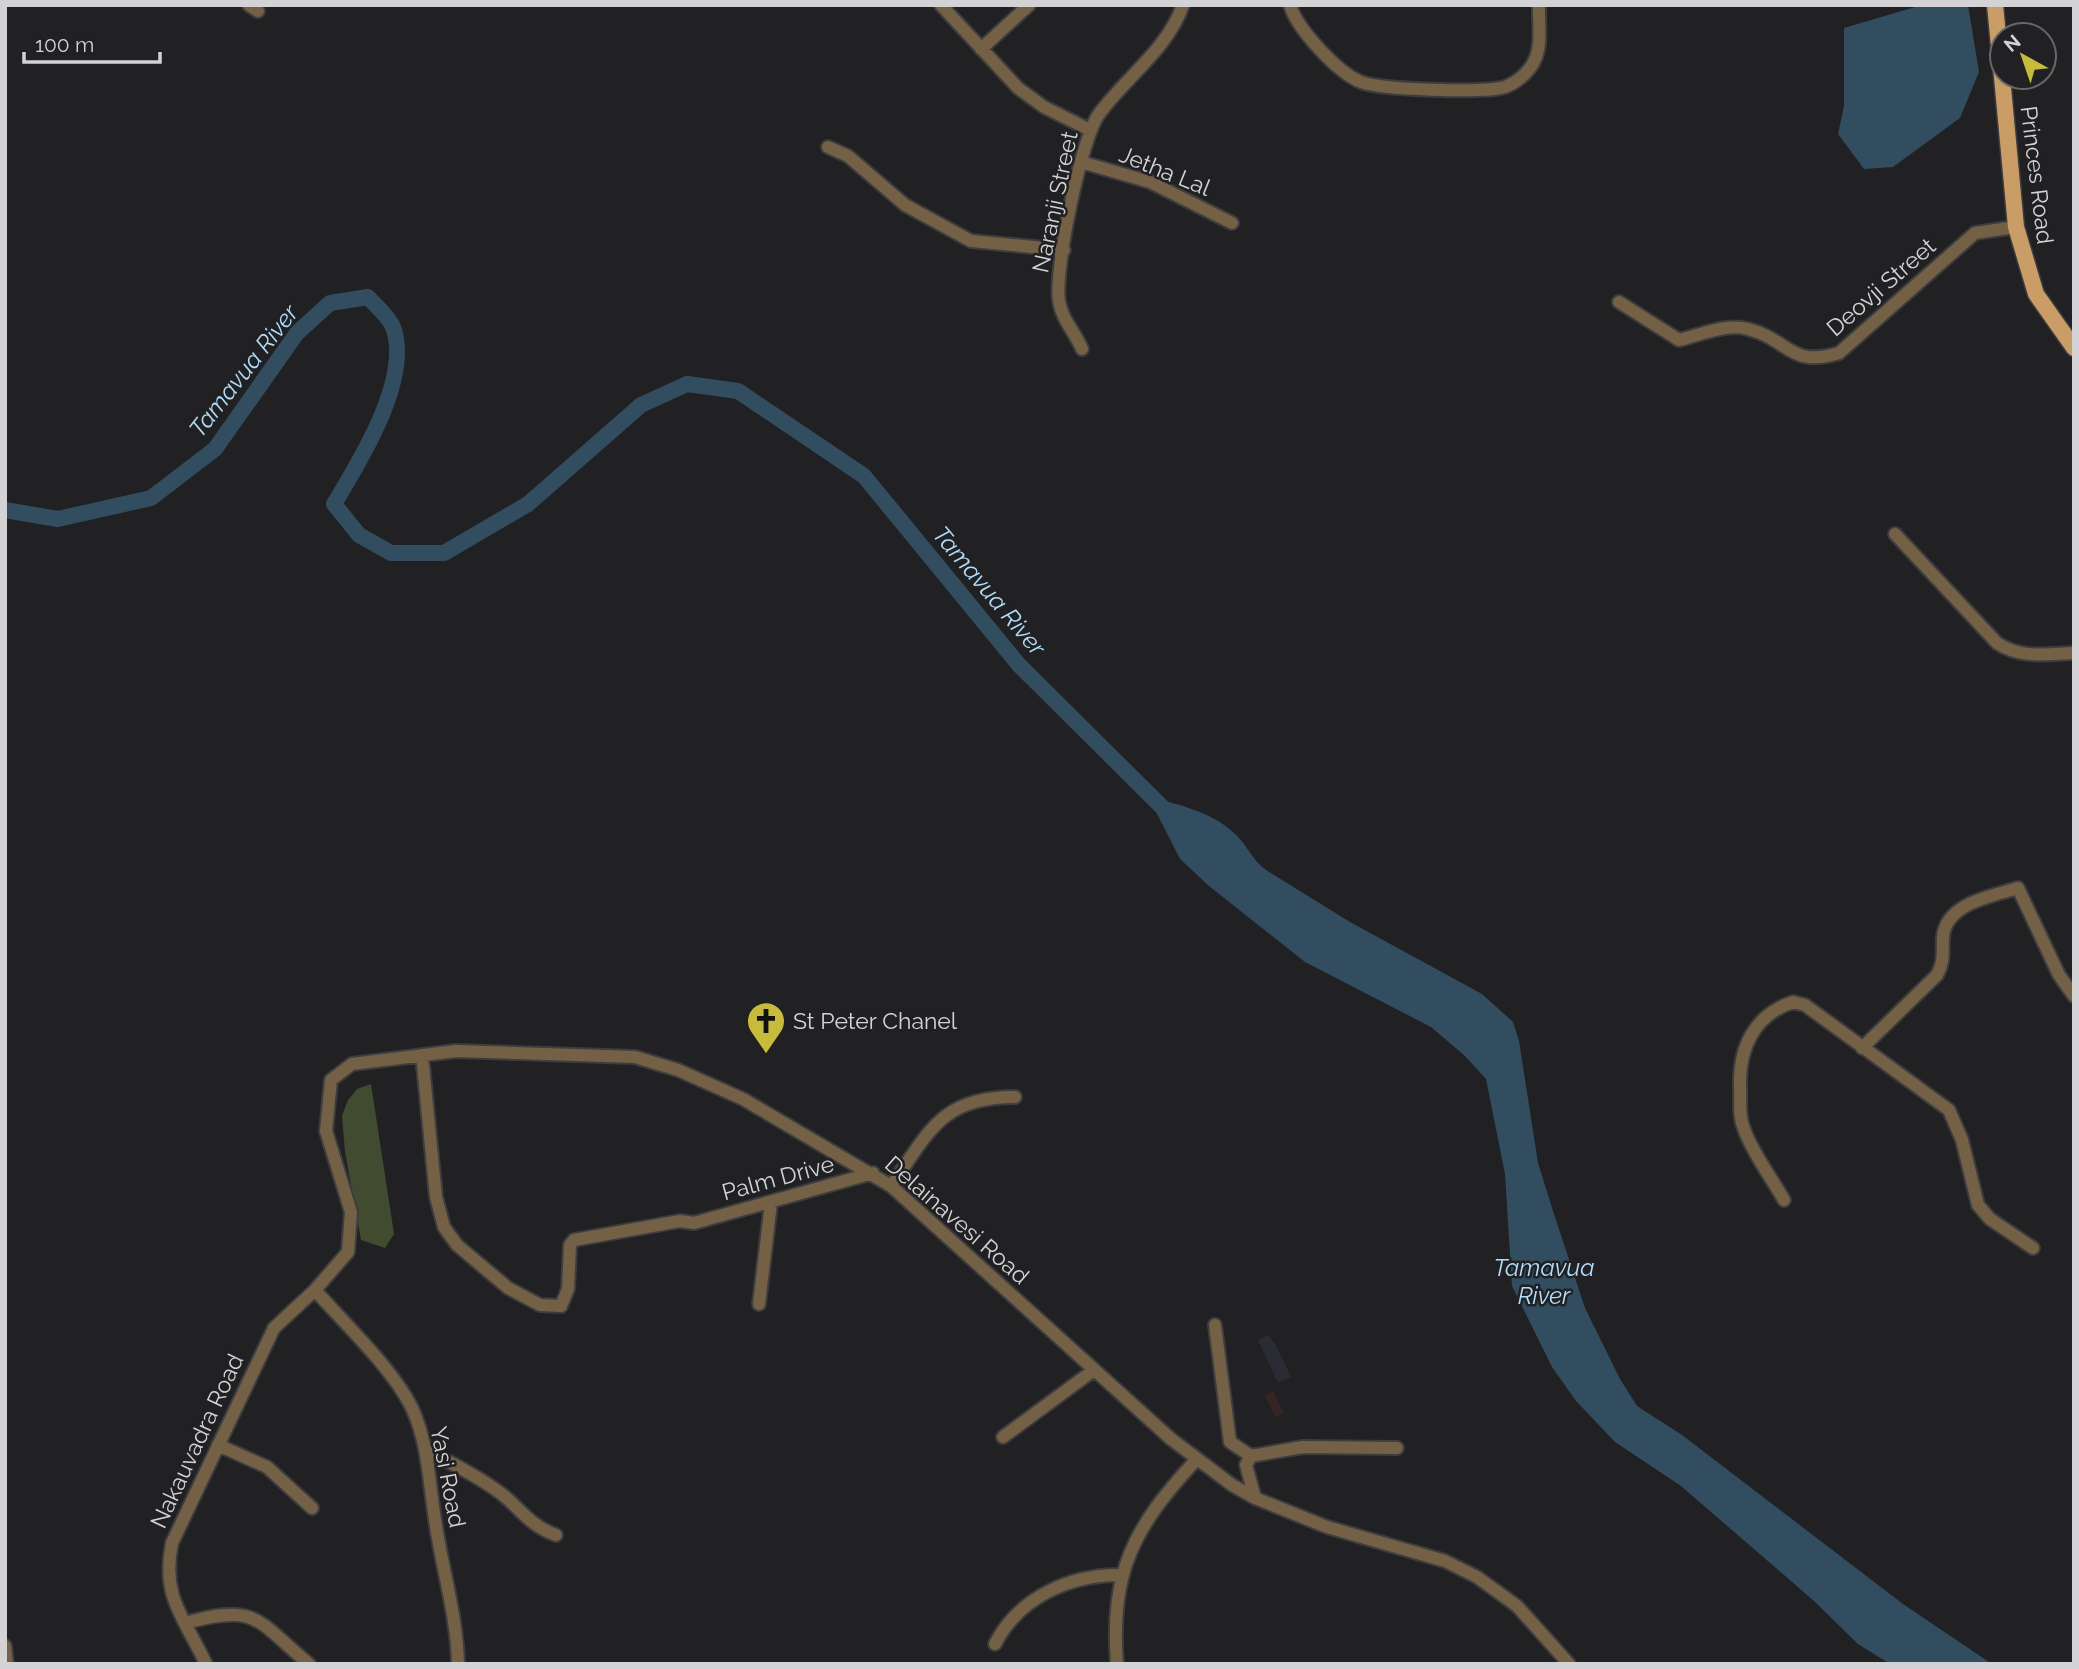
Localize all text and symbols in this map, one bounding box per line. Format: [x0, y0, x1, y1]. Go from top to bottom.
scale bar [24, 21, 161, 65]
north arrow [1988, 21, 2058, 91]
text: N [1999, 30, 2025, 56]
text: 100 m [35, 32, 94, 57]
street label: Princes Road [2016, 104, 2059, 246]
street label: Naranji Street [1026, 128, 1083, 275]
street label: Jetha Lal [1116, 140, 1215, 201]
street label: Deovji Street [1821, 232, 1941, 341]
water label: Tamavua River [183, 298, 305, 443]
water label: Tamavua River [927, 520, 1052, 662]
church icon: St Peter Chanel [745, 1000, 787, 1055]
place label: St Peter Chanel [793, 1007, 958, 1034]
street label: Palm Drive [719, 1150, 837, 1205]
street label: Delainavesi Road [880, 1150, 1035, 1289]
water label: Tamavua River [1493, 1253, 1595, 1310]
street label: Nakauvadra Road [144, 1349, 249, 1532]
street label: Yasi Road [425, 1424, 472, 1530]

